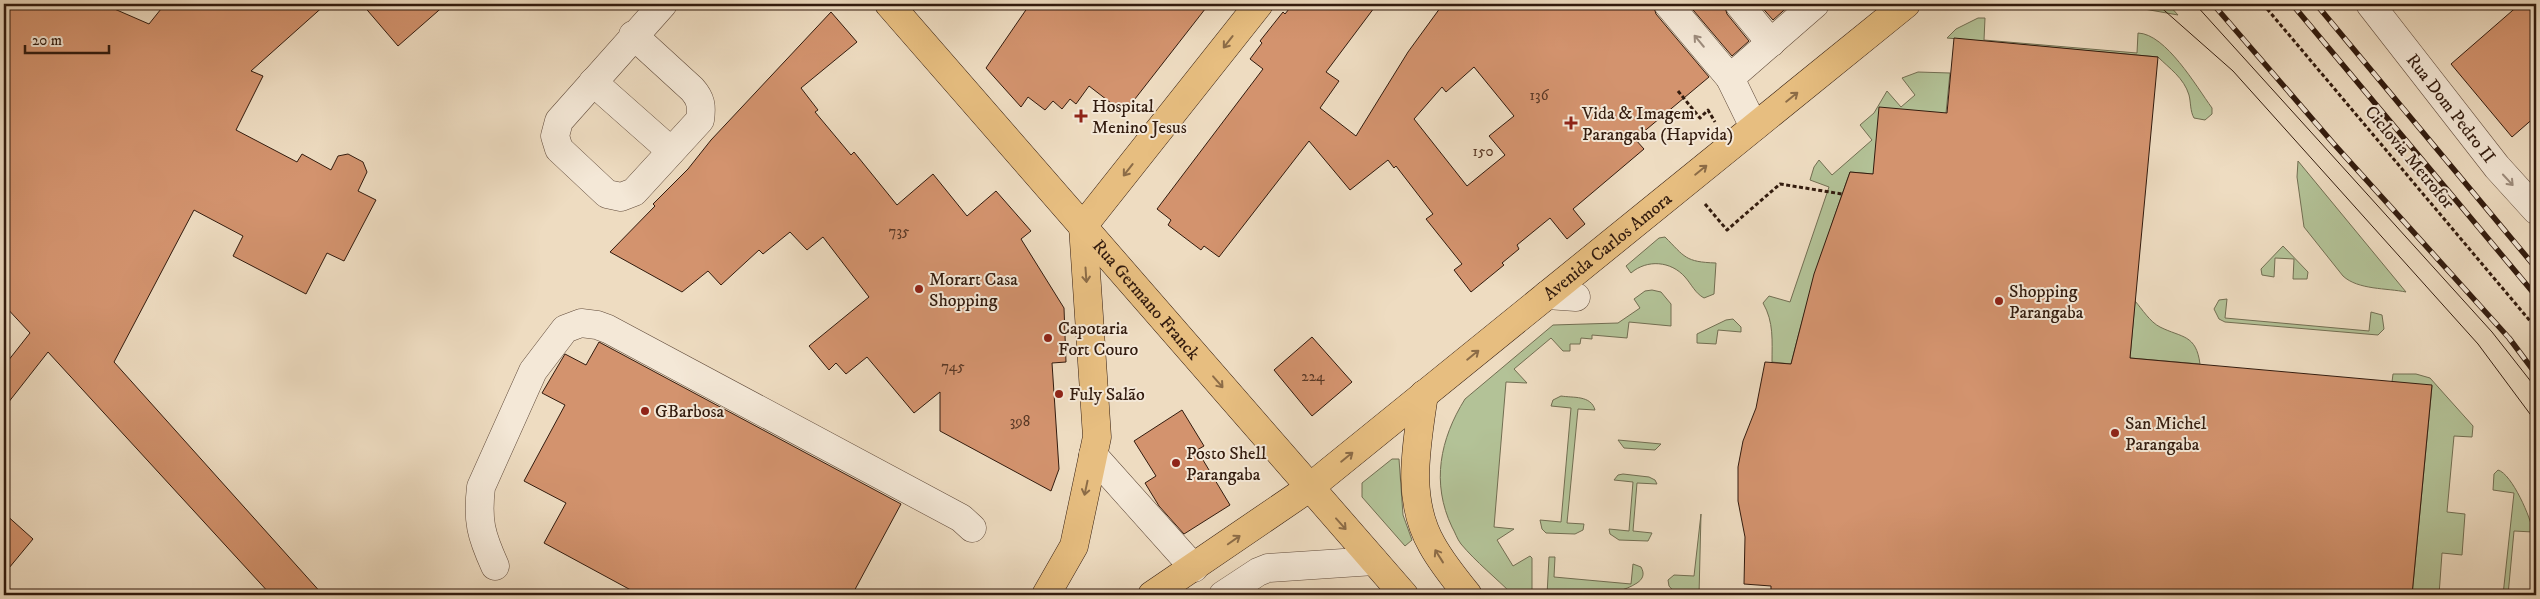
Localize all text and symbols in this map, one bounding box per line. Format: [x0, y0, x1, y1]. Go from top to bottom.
scale bar [25, 22, 109, 54]
text: 20 m [32, 31, 62, 50]
one-way arrow [1693, 34, 1705, 47]
one-way arrow [1223, 35, 1234, 48]
street label: Rua Dom Pedro II [2401, 50, 2500, 168]
house number: 136 [1530, 86, 1550, 105]
one-way arrow [1785, 91, 1798, 102]
place label: Hospital Menino Jesus [1092, 96, 1187, 139]
street label: Ciclovia Metrofor [2360, 101, 2459, 214]
place label: Vida & Imagem Parangaba (Hapvida) [1581, 103, 1733, 146]
marker: Hospital Menino Jesus [1074, 109, 1088, 123]
marker: Vida & Imagem Parangaba (Hapvida) [1564, 116, 1578, 130]
house number: 150 [1473, 142, 1493, 161]
one-way arrow [1122, 163, 1133, 176]
one-way arrow [1694, 165, 1707, 176]
one-way arrow [2502, 173, 2514, 186]
street label: Avenida Carlos Amora [1539, 188, 1677, 306]
house number: 735 [889, 222, 910, 241]
street label: Rua Germano Franck [1087, 235, 1204, 365]
one-way arrow [1082, 266, 1091, 282]
place label: Morart Casa Shopping [929, 269, 1018, 312]
place label: Shopping Parangaba [2009, 281, 2084, 324]
marker: Morart Casa Shopping [913, 283, 925, 295]
marker: Shopping Parangaba [1993, 295, 2005, 307]
place label: Capotaria Fort Couro [1058, 318, 1139, 361]
marker: Capotaria Fort Couro [1042, 332, 1054, 344]
one-way arrow [1466, 349, 1479, 360]
house number: 745 [941, 357, 965, 376]
house number: 224 [1301, 367, 1325, 386]
one-way arrow [1212, 375, 1223, 388]
place label: Fuly Salão [1069, 384, 1145, 406]
marker: Fuly Salão [1053, 388, 1065, 400]
place label: GBarbosa [655, 401, 725, 423]
marker: GBarbosa [639, 405, 651, 417]
house number: 398 [1010, 412, 1030, 431]
place label: San Michel Parangaba [2125, 413, 2207, 456]
marker: San Michel Parangaba [2109, 427, 2121, 439]
place label: Posto Shell Parangaba [1186, 443, 1267, 486]
one-way arrow [1340, 452, 1353, 463]
marker: Posto Shell Parangaba [1170, 457, 1182, 469]
one-way arrow [1081, 480, 1090, 496]
one-way arrow [1336, 518, 1347, 531]
one-way arrow [1227, 535, 1241, 545]
one-way arrow [1434, 549, 1444, 563]

